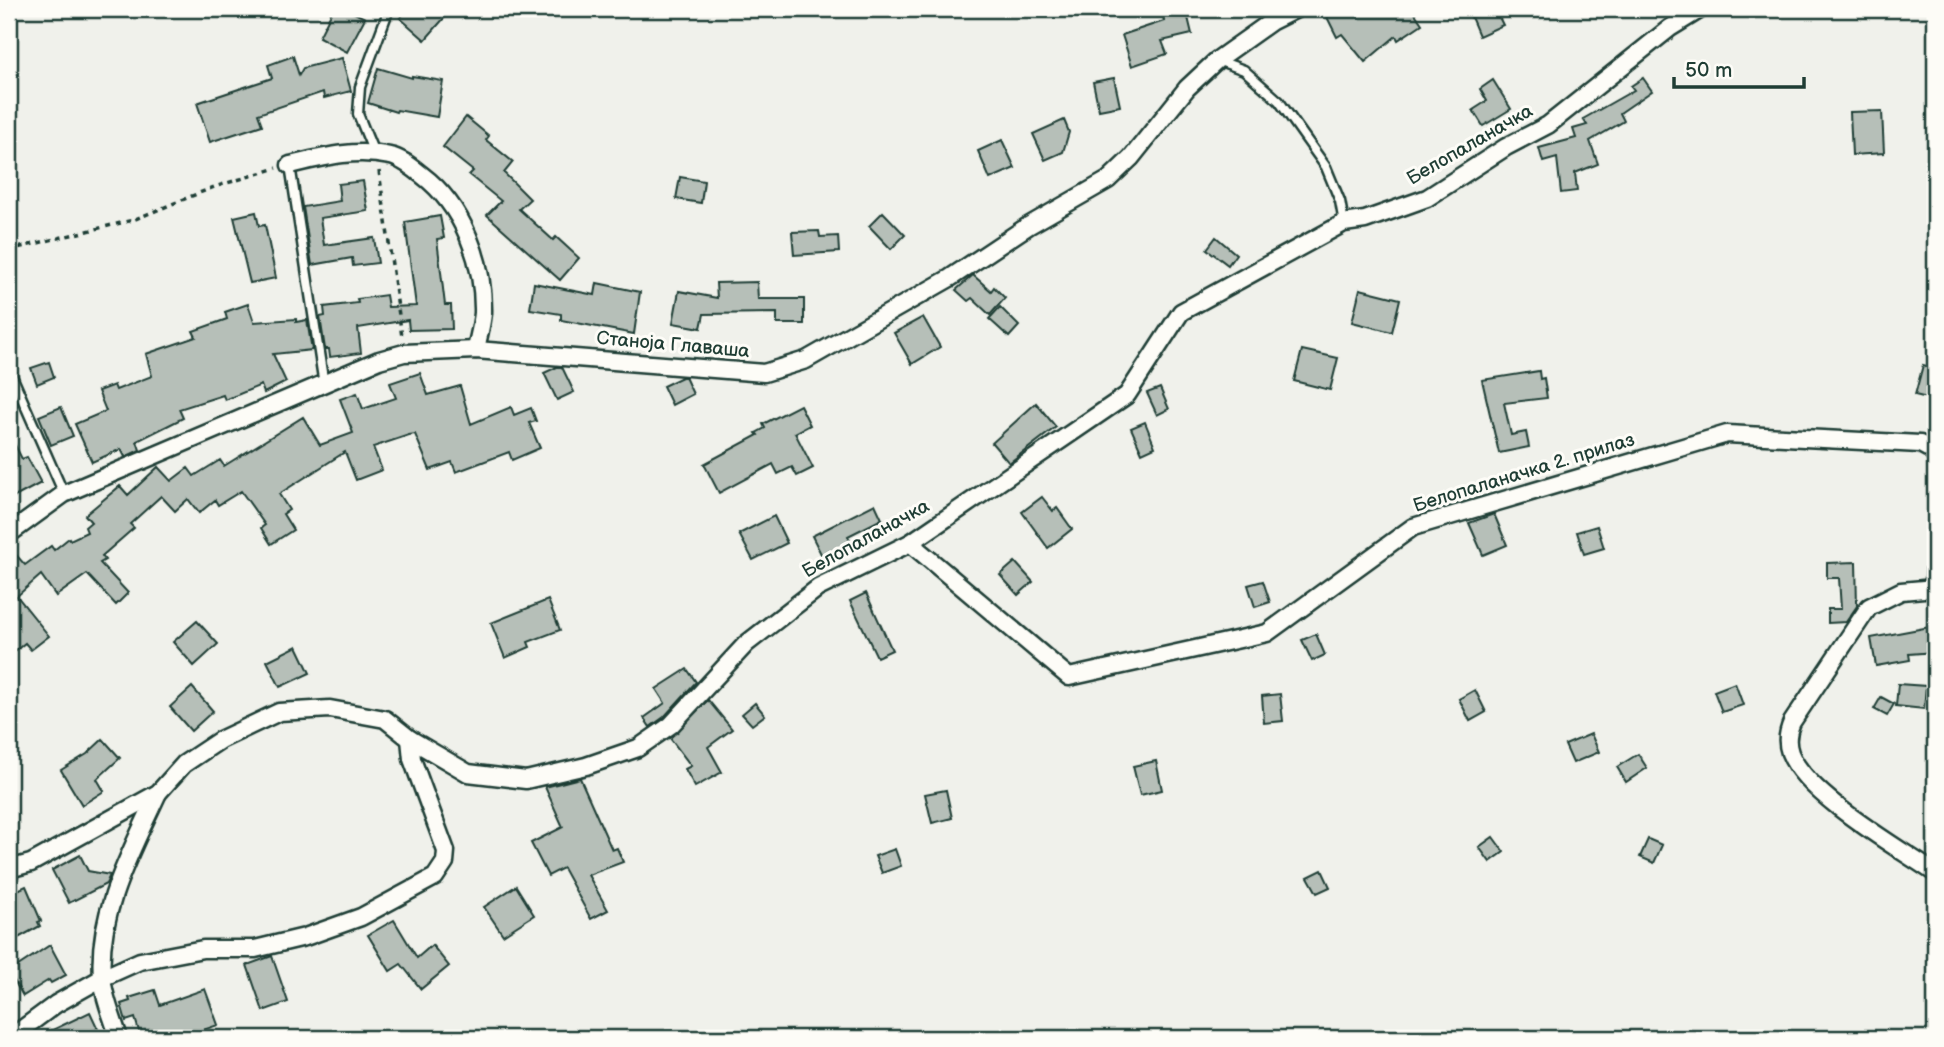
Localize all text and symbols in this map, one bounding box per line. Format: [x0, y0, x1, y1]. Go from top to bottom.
scale bar [1674, 46, 1804, 90]
text: 50 m [1685, 58, 1732, 83]
street label: Белопаланачка [1403, 100, 1537, 190]
street label: Станоја Главаша [596, 327, 750, 363]
street label: Белопаланачка 2. прилаз [1411, 428, 1637, 518]
street label: Белопаланачка [799, 495, 933, 583]

